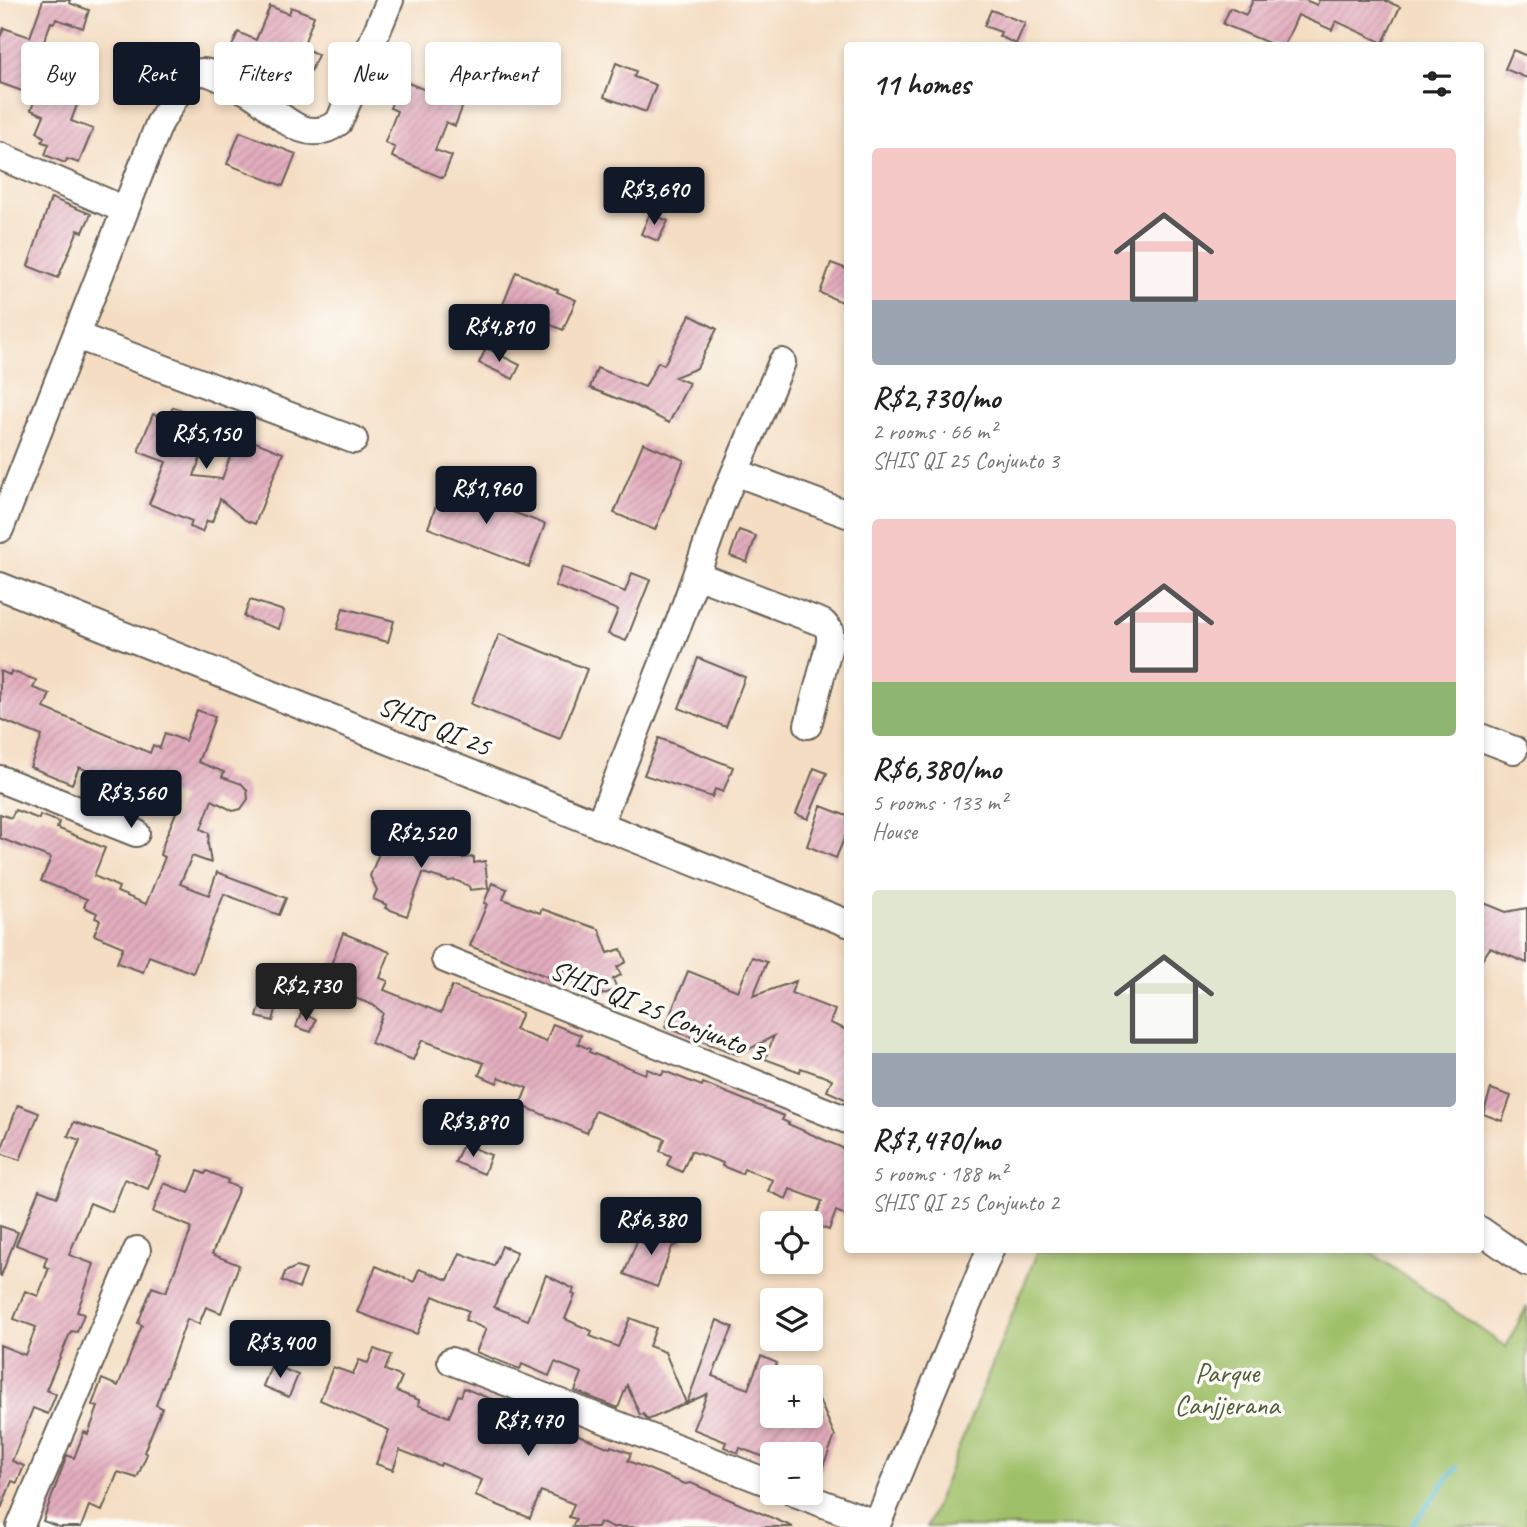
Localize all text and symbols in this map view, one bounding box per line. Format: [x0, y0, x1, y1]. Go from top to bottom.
chip: Buy [21, 42, 99, 105]
chip: Rent [113, 42, 200, 105]
chip: Filters [214, 42, 314, 105]
chip: New [328, 42, 411, 105]
chip: Apartment [425, 42, 561, 105]
text: 11 homes [872, 65, 970, 103]
icon: filters [1418, 65, 1456, 103]
pin: R$3,690 [589, 168, 719, 227]
text: R$3,690 [619, 175, 689, 204]
icon: home [1101, 194, 1227, 320]
pin: R$4,810 [434, 304, 564, 364]
text: R$4,810 [465, 312, 533, 341]
text: R$2,730/mo [872, 379, 1000, 417]
pin: R$5,150 [141, 412, 271, 471]
text: 2 rooms · 66 m² [872, 417, 996, 446]
text: R$5,150 [172, 419, 240, 448]
text: SHIS QI 25 Conjunto 3 [872, 446, 1059, 475]
pin: R$1,960 [421, 466, 551, 526]
text: R$1,960 [451, 474, 521, 503]
icon: home [1101, 565, 1227, 691]
street label: SHIS QI 25 [373, 687, 497, 764]
text: R$6,380/mo [872, 750, 1001, 788]
pin: R$3,560 [66, 770, 196, 830]
text: R$3,560 [97, 778, 165, 807]
text: 5 rooms · 133 m² [872, 788, 1007, 817]
pin: R$2,520 [356, 810, 486, 870]
text: House [872, 817, 917, 846]
text: R$2,520 [387, 818, 455, 847]
icon: home [1101, 936, 1227, 1062]
street label: SHIS QI 25 Conjunto 3 [546, 952, 772, 1070]
pin: R$2,730 [241, 964, 371, 1023]
text: R$2,730 [272, 971, 340, 1000]
pin: R$3,890 [408, 1100, 538, 1159]
text: R$3,890 [439, 1107, 507, 1136]
text: R$7,470/mo [872, 1121, 1000, 1159]
text: 5 rooms · 188 m² [872, 1159, 1007, 1188]
text: SHIS QI 25 Conjunto 2 [872, 1188, 1059, 1217]
pin: R$6,380 [586, 1198, 716, 1257]
text: R$6,380 [616, 1205, 686, 1234]
map controls [760, 1211, 823, 1505]
button: locate [760, 1211, 823, 1274]
button: layers [760, 1288, 823, 1351]
pin: R$3,400 [215, 1320, 345, 1380]
text: R$3,400 [246, 1328, 314, 1357]
park label: Parque Canjjerana [1175, 1355, 1281, 1422]
button: + [760, 1365, 823, 1428]
pin: R$7,470 [463, 1398, 593, 1458]
text: R$7,470 [494, 1406, 562, 1435]
button: − [760, 1442, 823, 1505]

